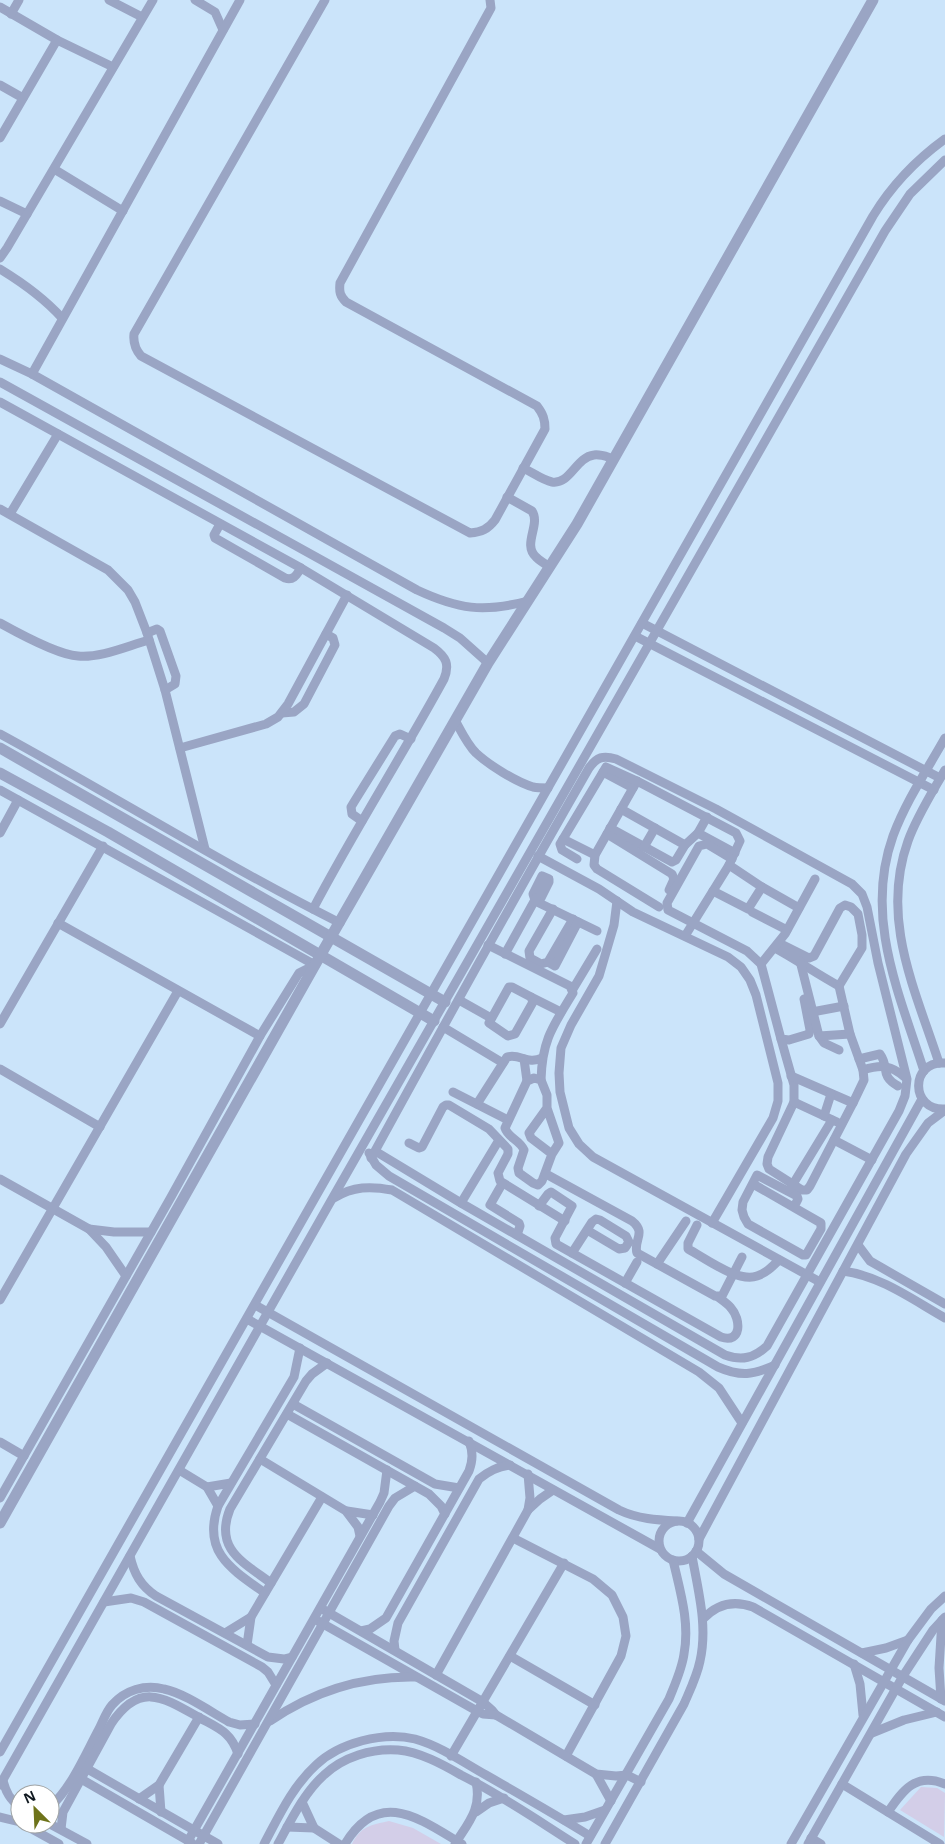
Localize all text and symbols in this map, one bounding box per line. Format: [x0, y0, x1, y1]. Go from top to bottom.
north arrow [10, 1784, 60, 1834]
text: N [20, 1786, 39, 1808]

